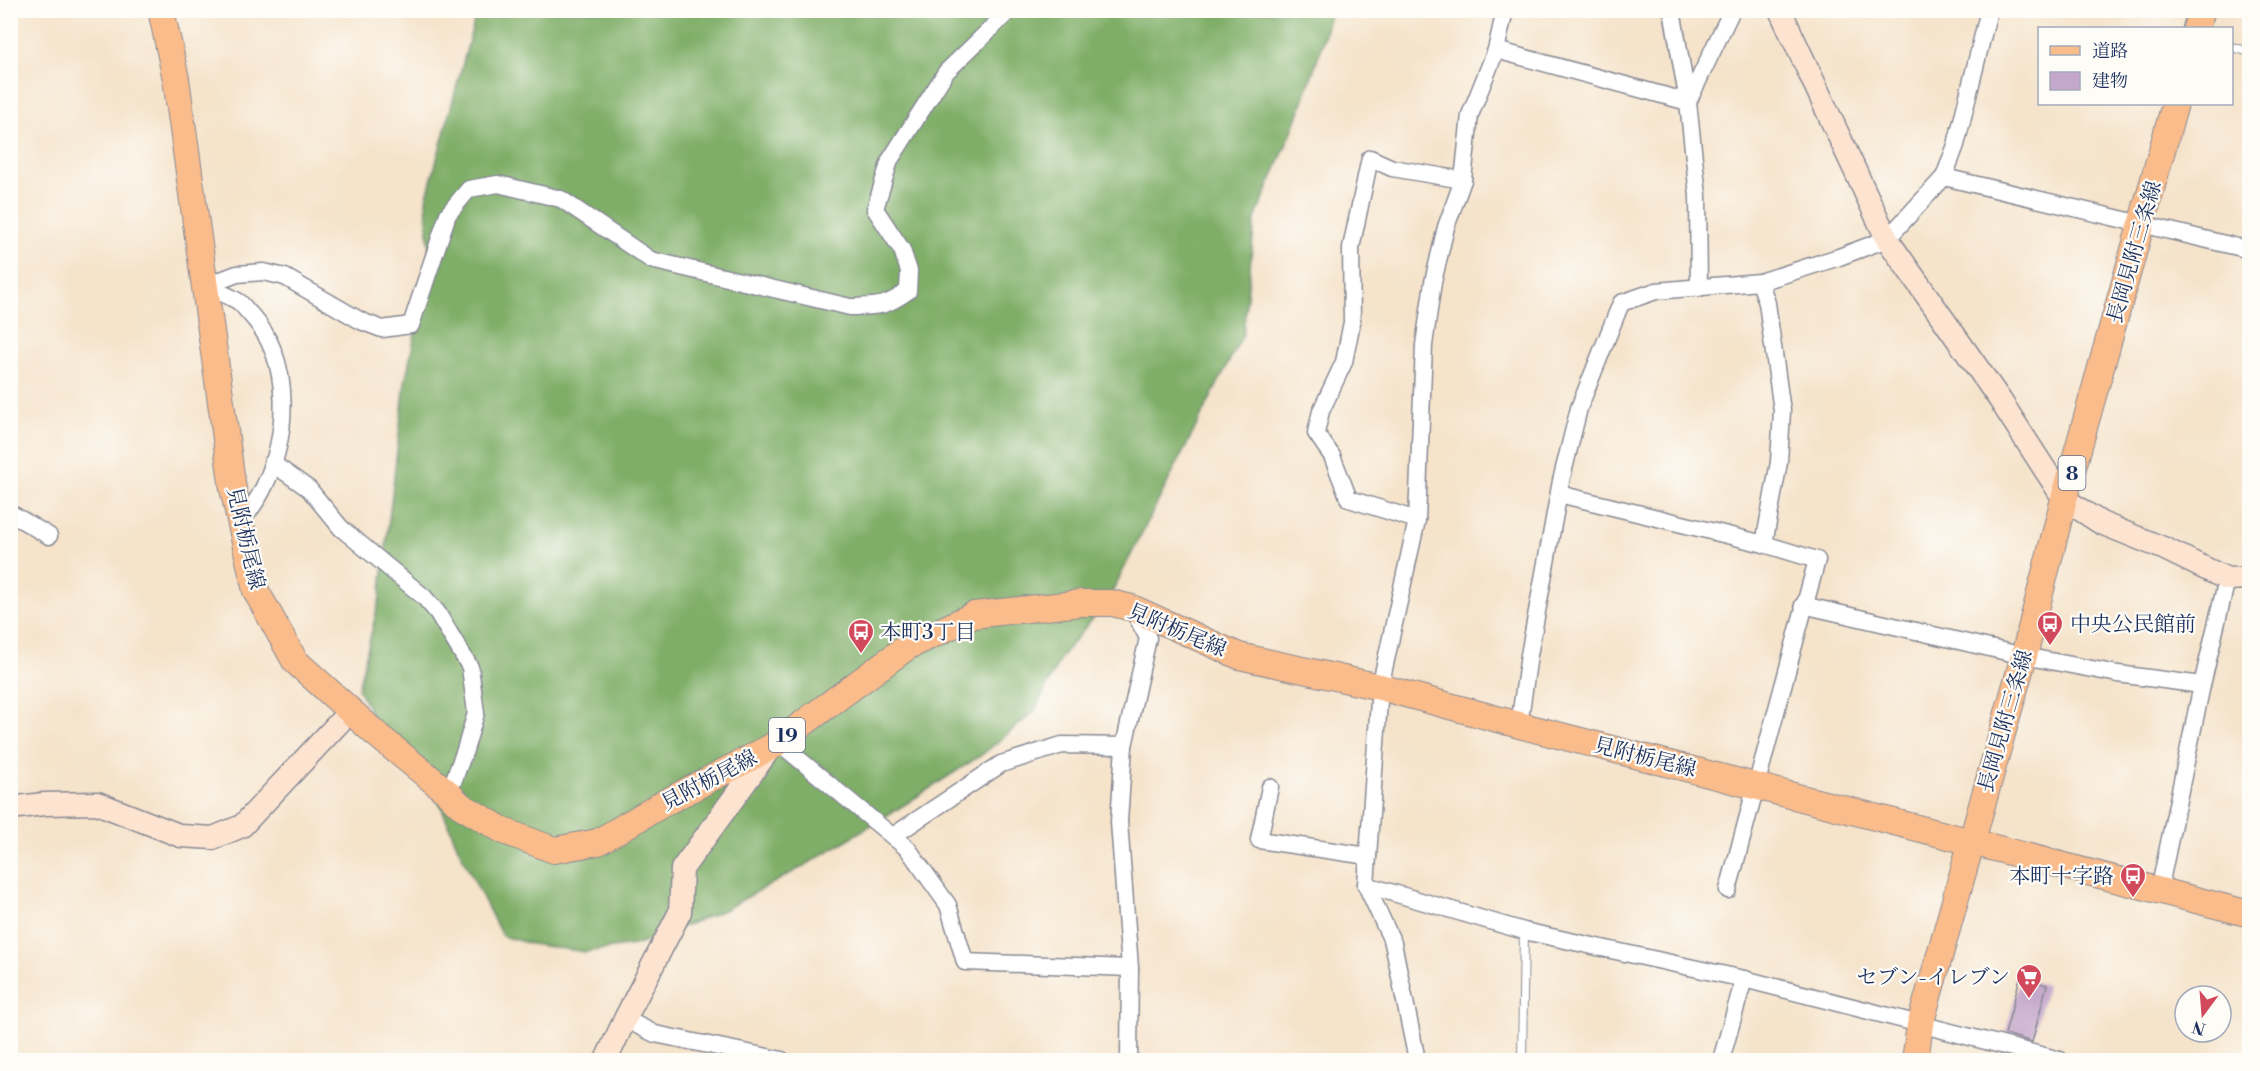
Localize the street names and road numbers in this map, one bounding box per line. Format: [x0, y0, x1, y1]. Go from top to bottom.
street label: 長岡見附三条線 [2102, 178, 2168, 327]
road number: 8 [2058, 456, 2086, 490]
street label: 見附栃尾線 [221, 484, 270, 592]
street label: 見附栃尾線 [1123, 598, 1230, 663]
street label: 長岡見附三条線 [1973, 647, 2039, 796]
road number: 19 [769, 718, 805, 752]
street label: 見附栃尾線 [1591, 733, 1699, 783]
street label: 見附栃尾線 [657, 745, 762, 817]

